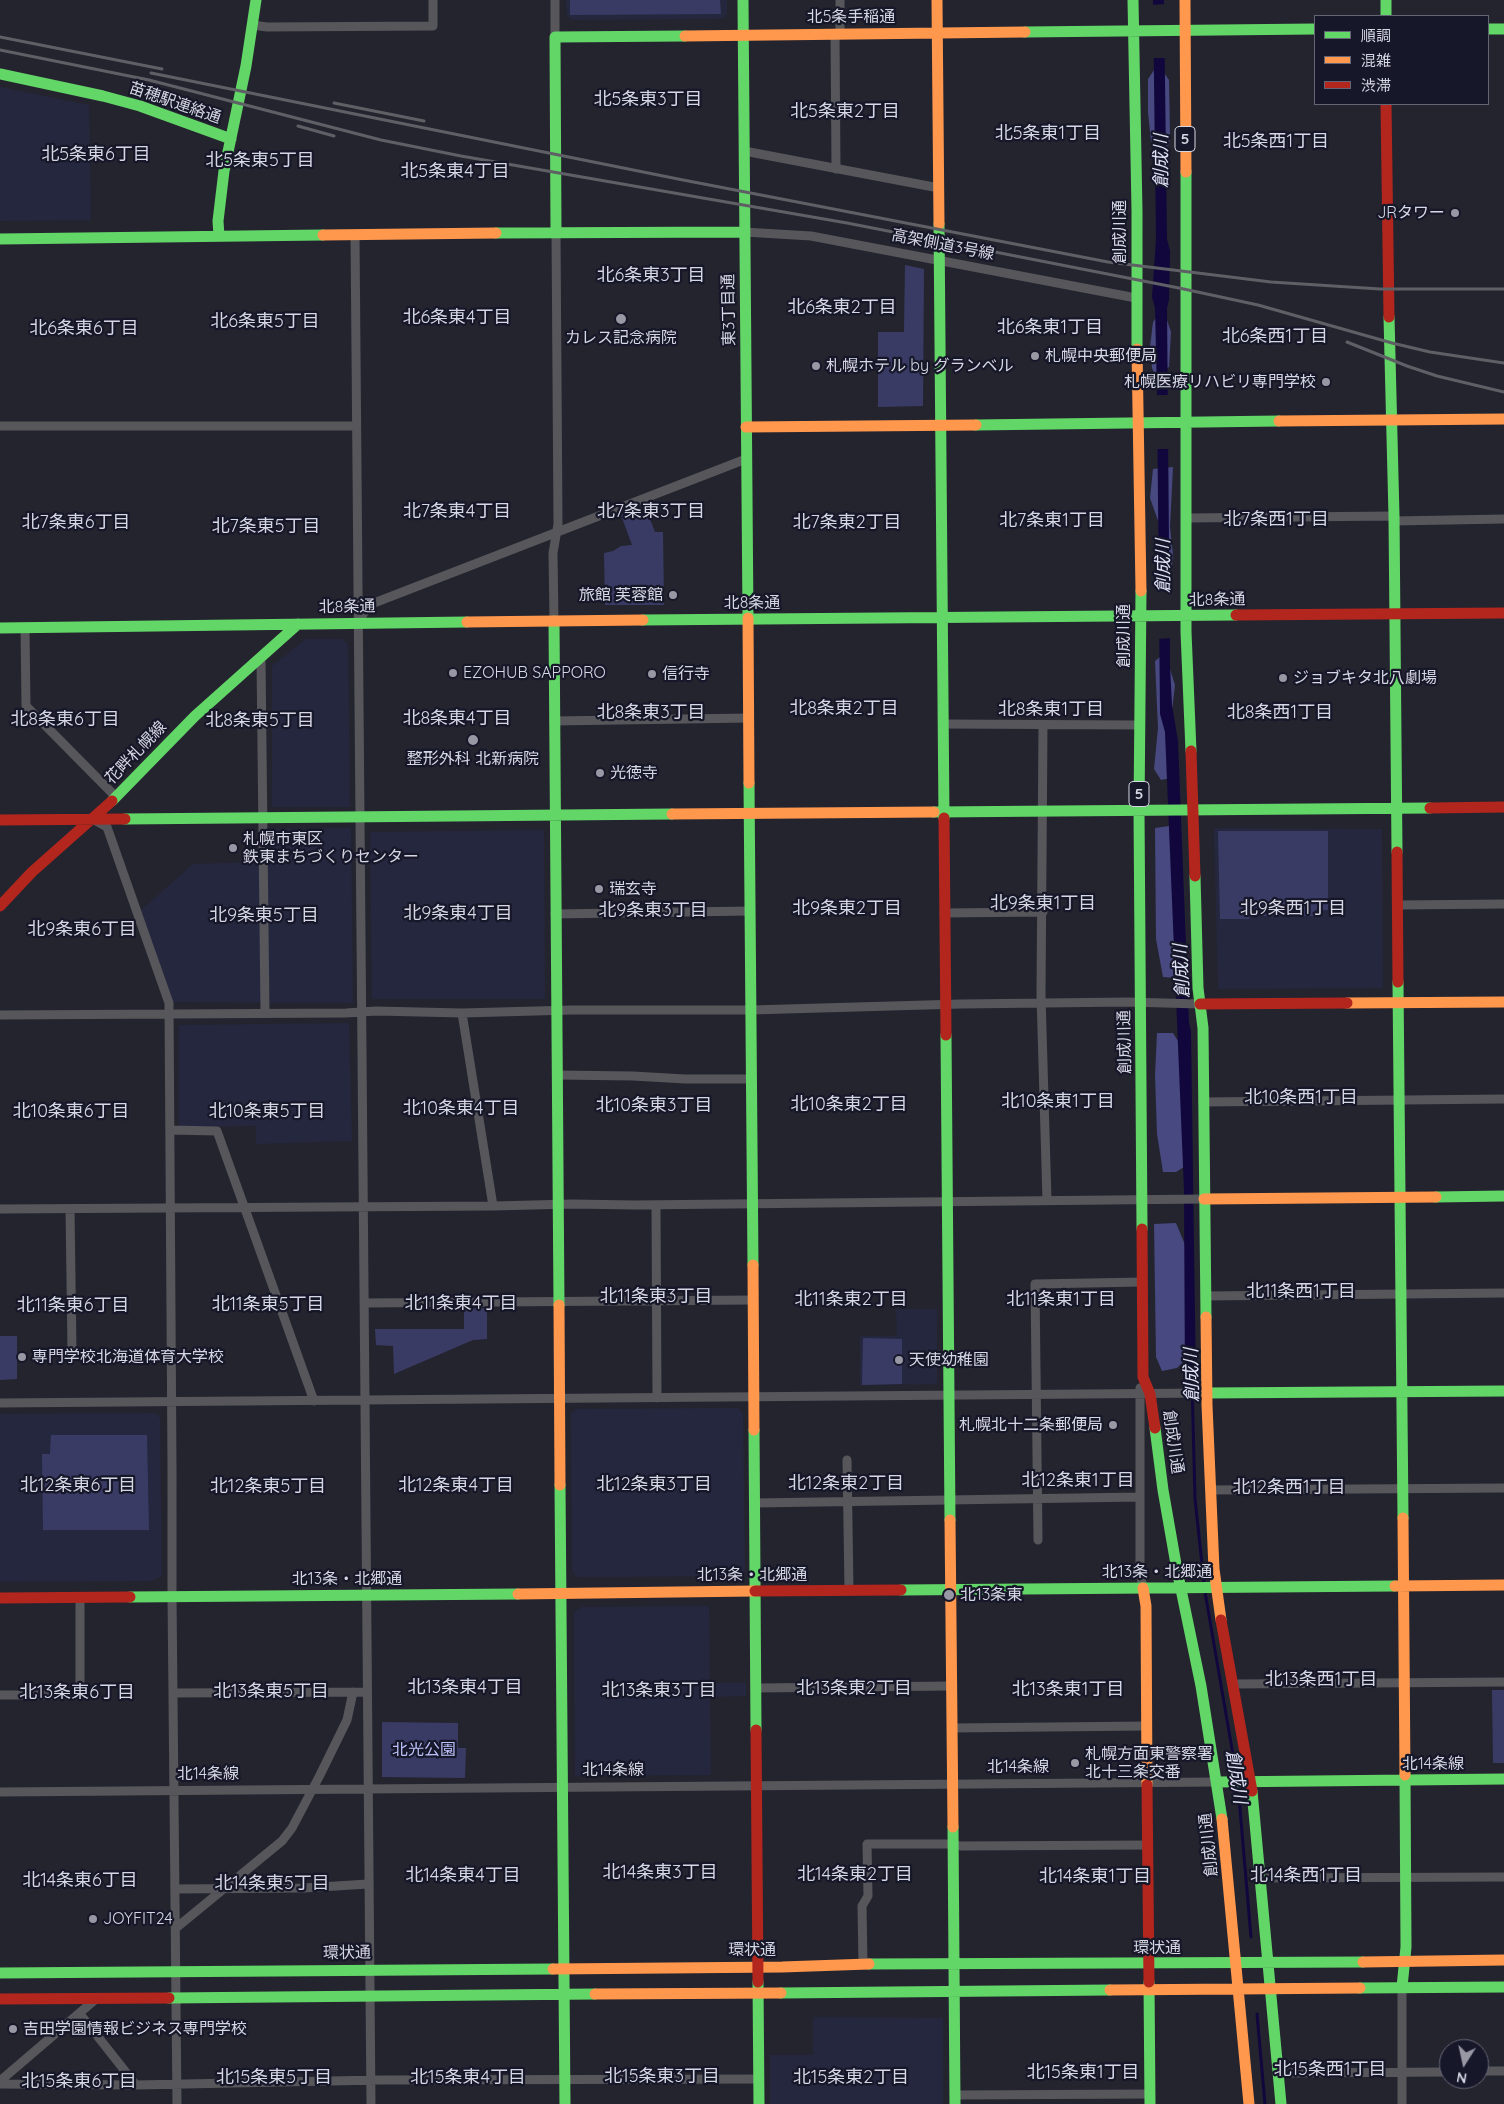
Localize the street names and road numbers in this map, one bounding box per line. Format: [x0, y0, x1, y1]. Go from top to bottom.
street label: 北5条手稲通 [807, 7, 895, 27]
street label: 苗穂駅連絡通 [126, 78, 224, 128]
road number: 5 [1175, 126, 1195, 152]
street label: 創成川通 [1110, 200, 1130, 264]
street label: 高架側道3号線 [890, 226, 996, 264]
street label: 東3丁目通 [719, 274, 739, 346]
street label: 北8条通 [1189, 590, 1245, 610]
street label: 北8条通 [724, 593, 780, 613]
street label: 北8条通 [319, 597, 375, 617]
street label: 創成川通 [1114, 604, 1134, 668]
street label: 花畔札幌線 [101, 718, 171, 788]
road number: 5 [1129, 782, 1149, 806]
street label: 創成川通 [1115, 1010, 1135, 1074]
street label: 創成川通 [1159, 1409, 1187, 1475]
street label: 北13条・北郷通 [1102, 1562, 1212, 1582]
street label: 北13条・北郷通 [697, 1565, 807, 1585]
street label: 北13条・北郷通 [292, 1569, 402, 1589]
street label: 北14条線 [1402, 1754, 1464, 1774]
street label: 北14条線 [987, 1757, 1049, 1777]
street label: 北14条線 [582, 1760, 644, 1780]
street label: 北14条線 [177, 1764, 239, 1784]
street label: 創成川通 [1196, 1812, 1222, 1878]
street label: 環状通 [1133, 1938, 1181, 1958]
street label: 環状通 [728, 1940, 776, 1960]
street label: 環状通 [323, 1943, 371, 1963]

